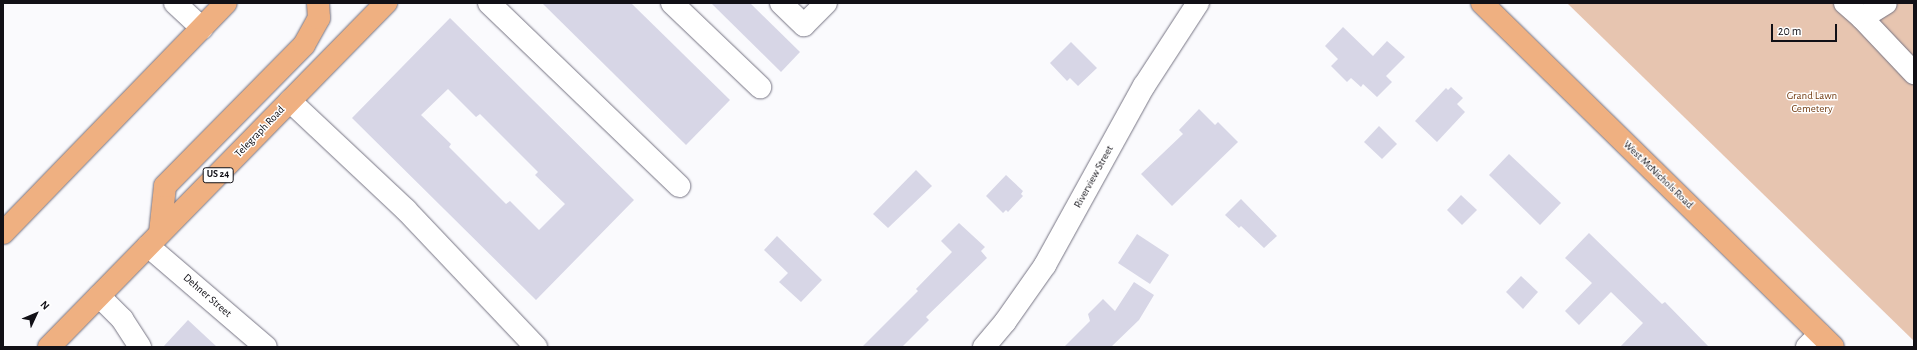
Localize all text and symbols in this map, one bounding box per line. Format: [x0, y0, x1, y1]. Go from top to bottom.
scale bar [1773, 16, 1839, 42]
text: 20 m [1778, 25, 1801, 37]
park label: Grand Lawn Cemetery [1787, 90, 1837, 116]
street label: Telegraph Road [232, 104, 288, 160]
street label: West McNichols Road [1620, 138, 1696, 212]
street label: Riverview Street [1071, 143, 1117, 211]
road number: US 24 [202, 167, 234, 183]
street label: Dehner Street [180, 271, 234, 321]
north arrow [16, 294, 56, 334]
text: N [38, 299, 52, 312]

